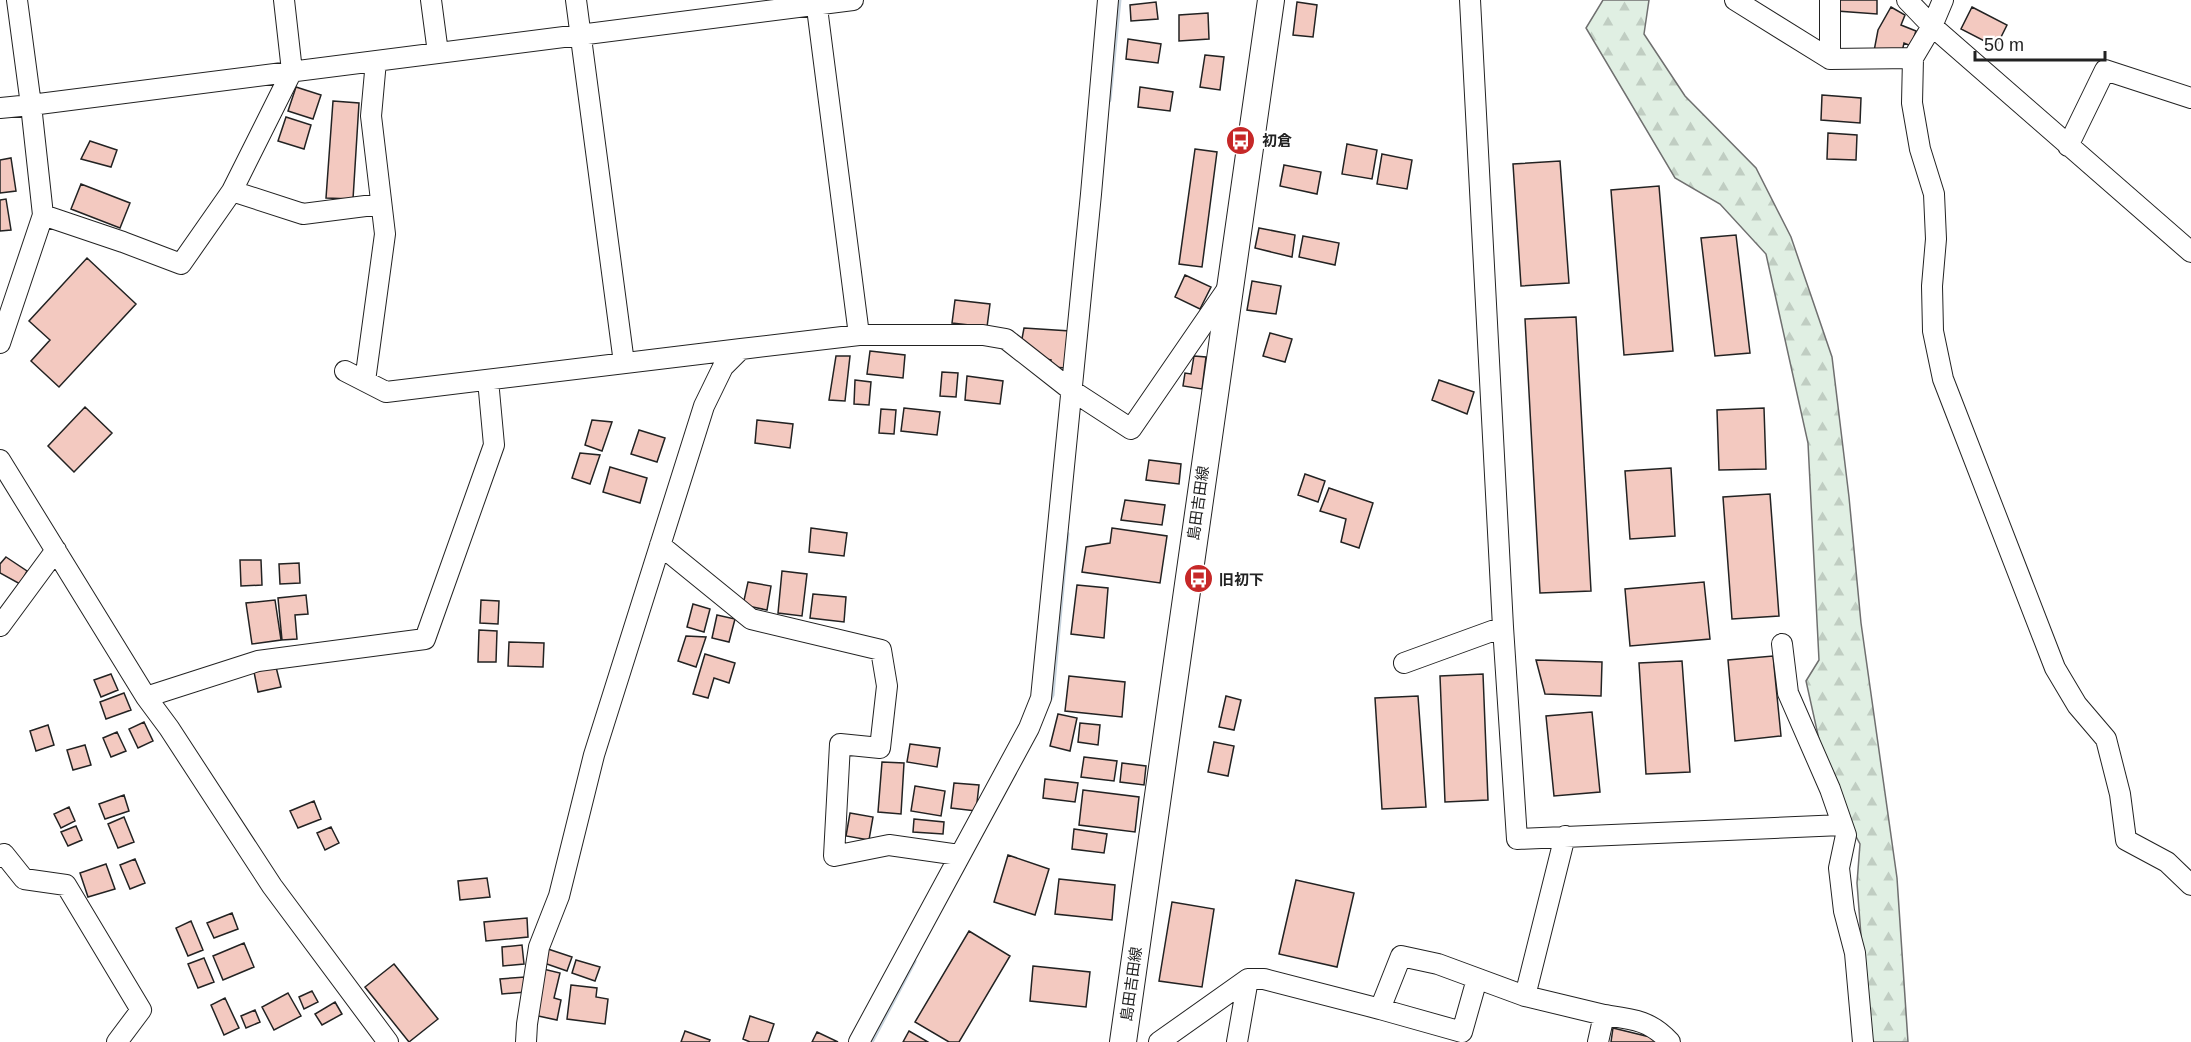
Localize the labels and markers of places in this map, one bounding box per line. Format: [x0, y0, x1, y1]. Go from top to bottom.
bus stop icon: 初倉 [1225, 124, 1257, 156]
place label: 初倉 [1262, 132, 1292, 149]
bus stop icon: 旧初下 [1182, 563, 1214, 595]
place label: 旧初下 [1219, 571, 1264, 588]

